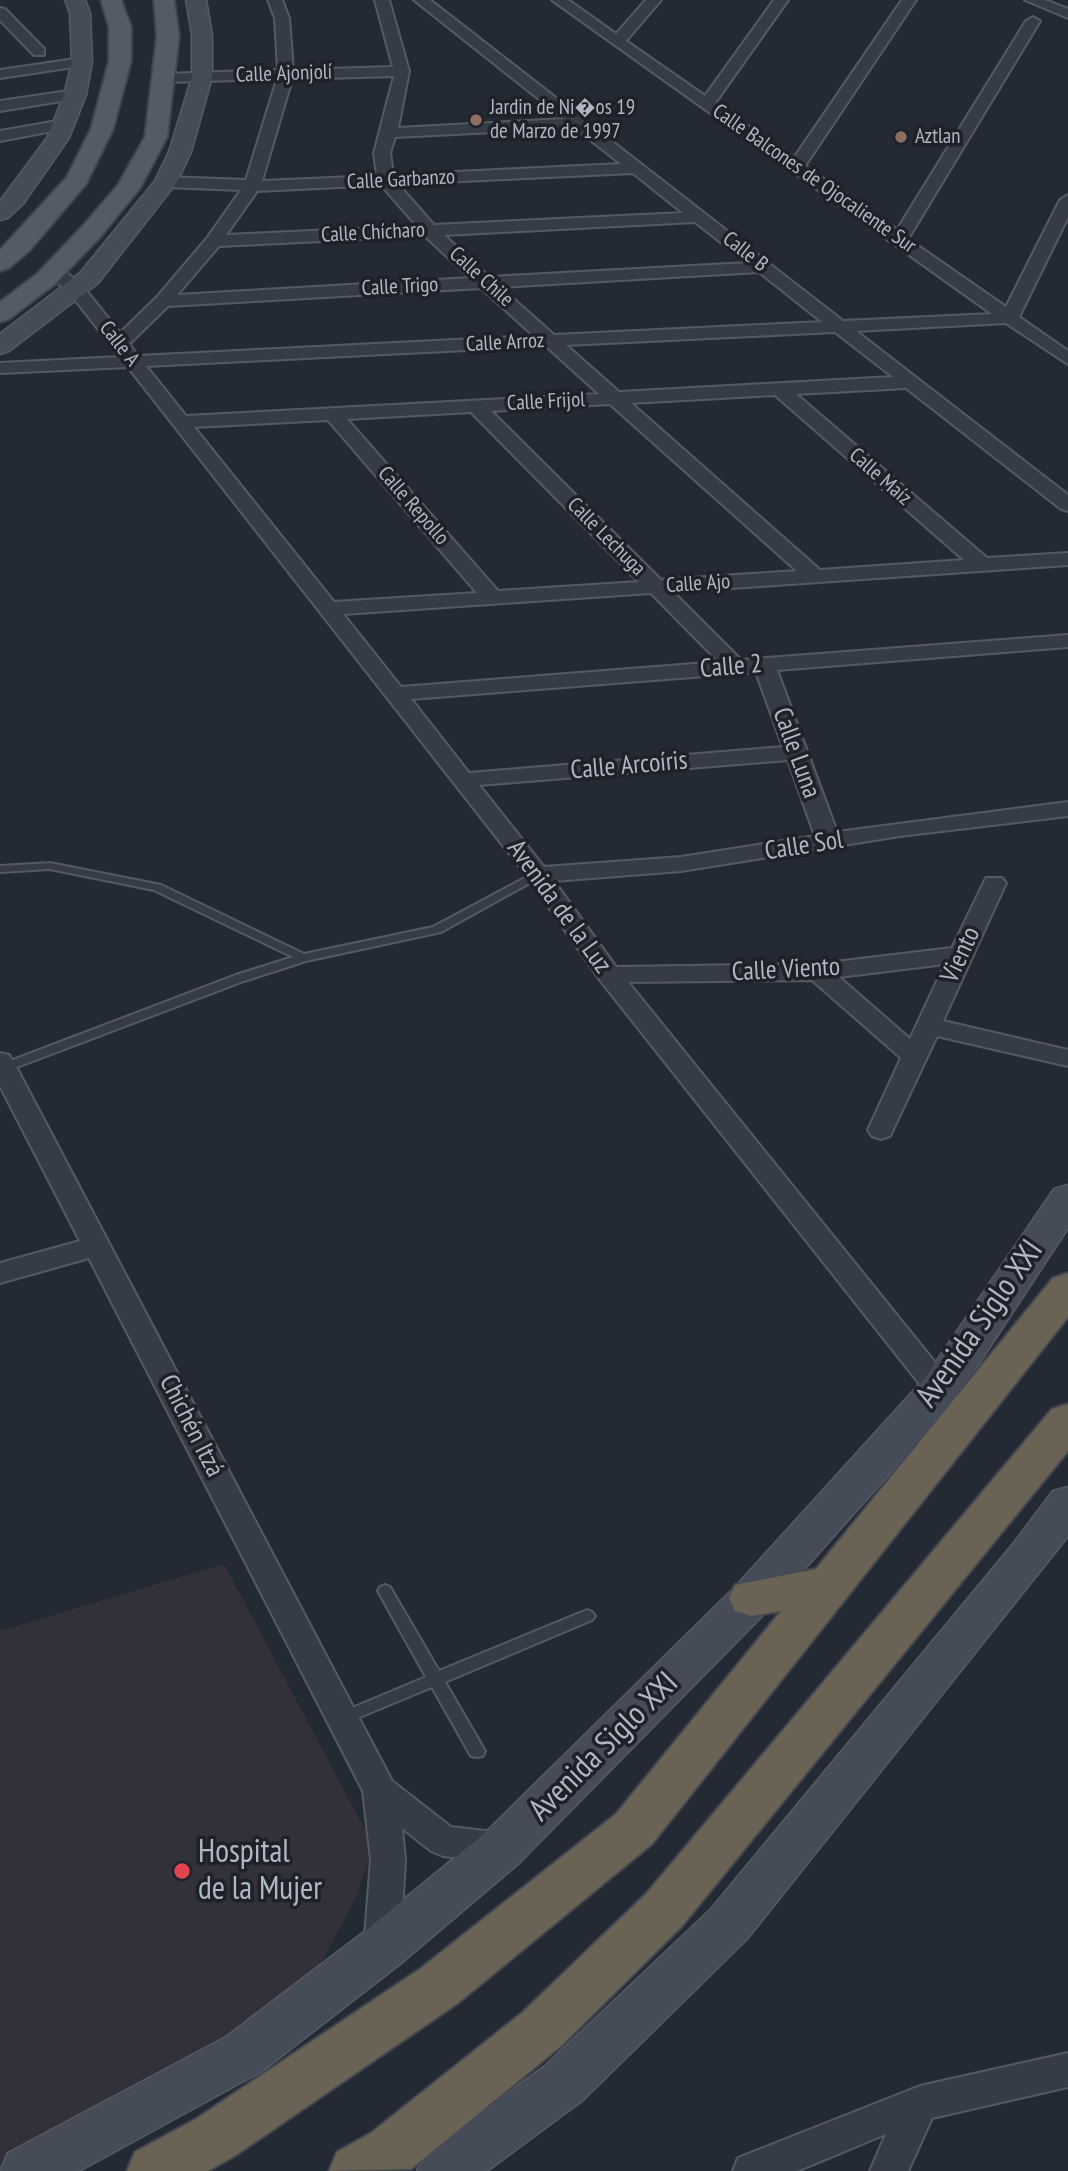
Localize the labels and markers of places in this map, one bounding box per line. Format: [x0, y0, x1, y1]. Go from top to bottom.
place label: Jardin de Ni�os 19 de Marzo de 1997 [490, 95, 635, 145]
marker: Jardin de Ni�os 19 de Marzo de 1997 [468, 112, 484, 128]
place label: Aztlan [915, 124, 960, 150]
marker: Aztlan [893, 129, 909, 145]
place label: Hospital de la Mujer [198, 1834, 322, 1909]
marker: Hospital de la Mujer [172, 1861, 192, 1881]

